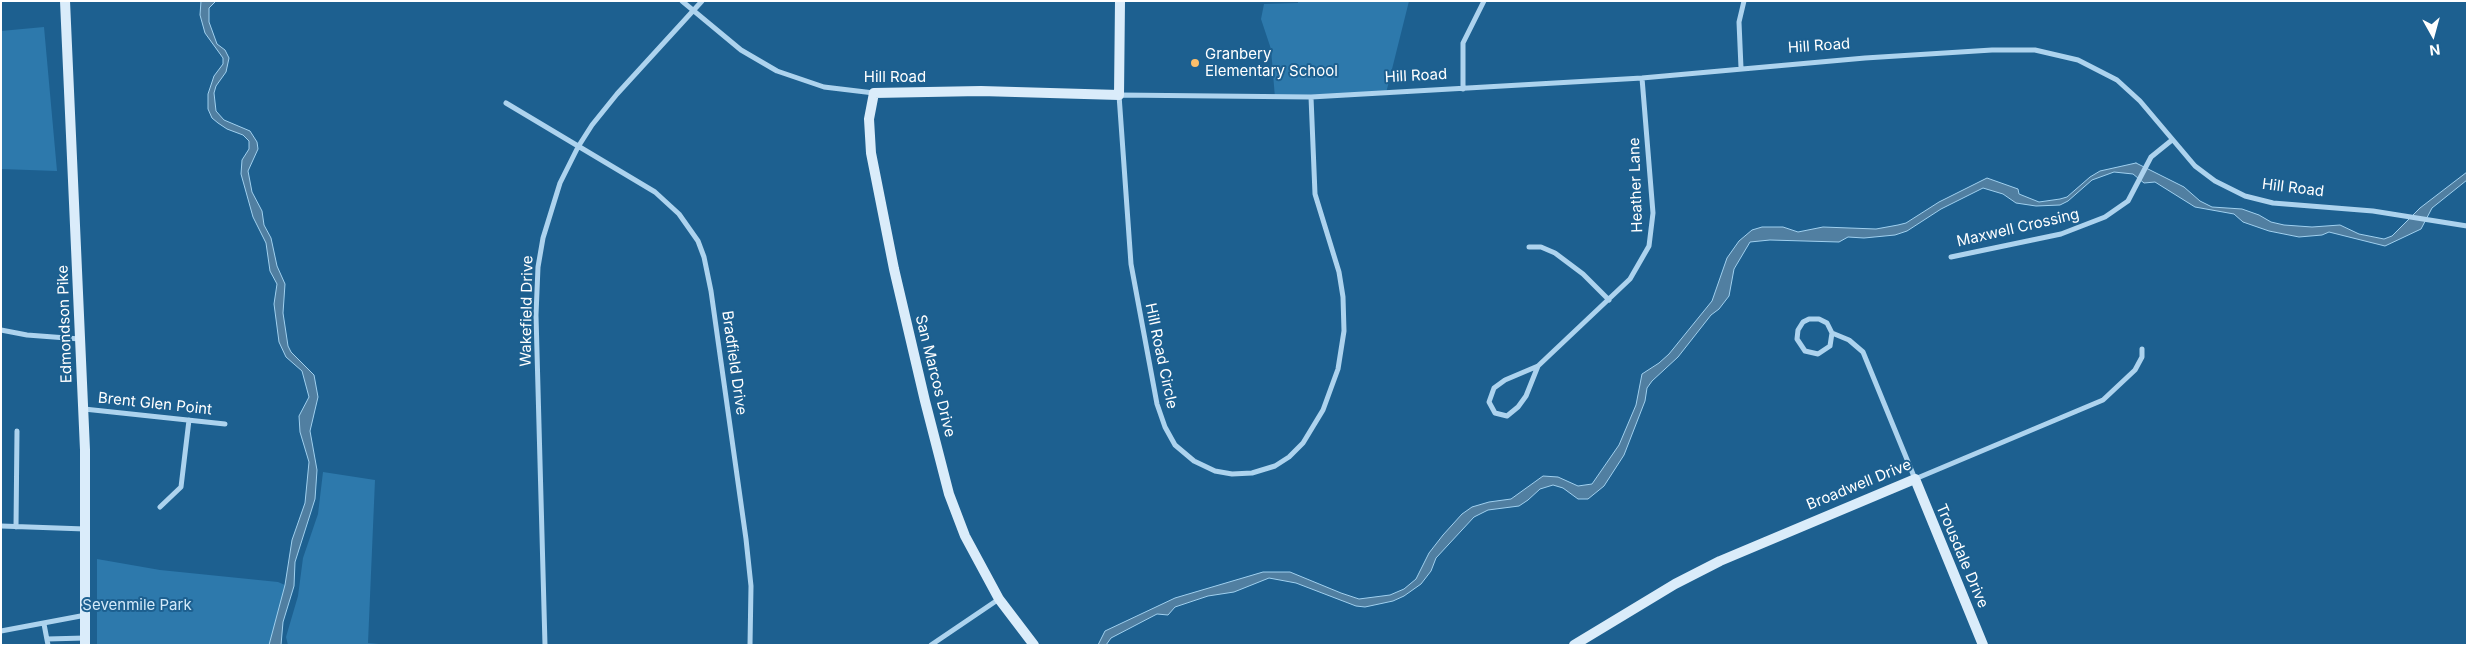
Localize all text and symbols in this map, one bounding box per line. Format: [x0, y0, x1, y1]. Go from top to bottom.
north arrow [2408, 10, 2458, 60]
street label: Hill Road [1787, 35, 1851, 57]
text: N [2429, 41, 2441, 59]
place label: Granbery Elementary School [1205, 45, 1338, 80]
marker: Granbery Elementary School [1189, 57, 1201, 69]
street label: Hill Road [1384, 65, 1448, 87]
street label: Hill Road [864, 68, 926, 86]
street label: Heather Lane [1625, 137, 1647, 233]
street label: Hill Road [2261, 175, 2325, 201]
street label: Maxwell Crossing [1955, 205, 2081, 251]
street label: Wakefield Drive [517, 255, 537, 367]
street label: Edmondson Pike [54, 265, 76, 383]
street label: Hill Road Circle [1141, 302, 1181, 410]
street label: Bradfield Drive [718, 310, 750, 416]
street label: San Marcos Drive [911, 313, 959, 439]
street label: Brent Glen Point [97, 389, 213, 419]
street label: Broadwell Drive [1804, 456, 1914, 514]
street label: Trousdale Drive [1932, 501, 1992, 611]
park label: Sevenmile Park [82, 596, 192, 614]

